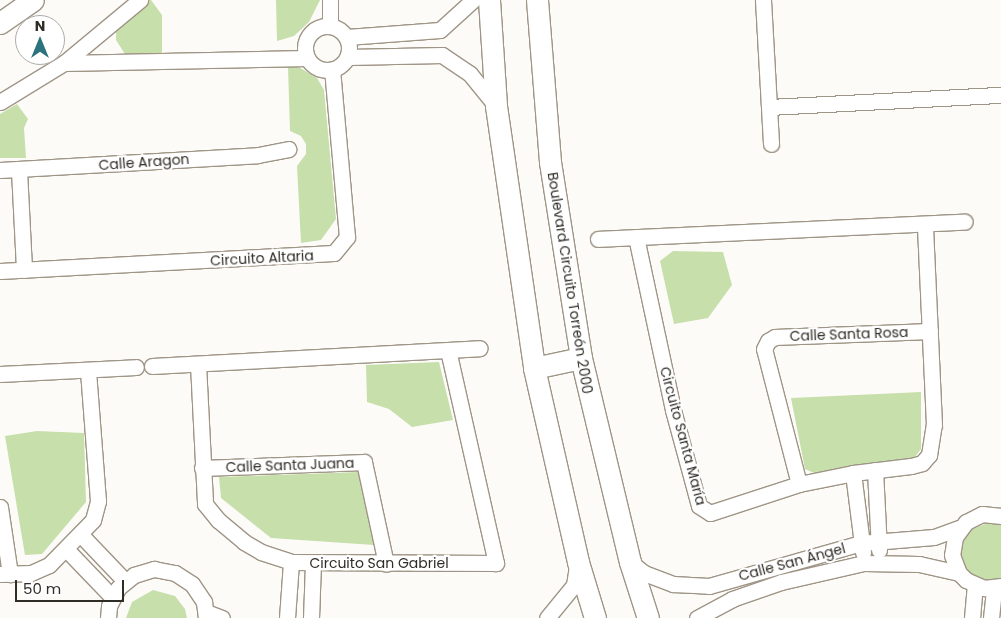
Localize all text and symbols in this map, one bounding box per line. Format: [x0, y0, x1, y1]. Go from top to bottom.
north arrow [15, 15, 65, 65]
text: N [35, 16, 45, 36]
street label: Calle Aragon [98, 150, 190, 174]
street label: Boulevard Circuito Torreón 2000 [544, 171, 596, 395]
street label: Circuito Altaria [210, 247, 314, 269]
street label: Calle Santa Rosa [789, 324, 909, 344]
street label: Circuito Santa María [656, 365, 710, 507]
street label: Calle Santa Juana [225, 454, 355, 476]
street label: Calle San Ángel [737, 540, 847, 584]
street label: Circuito San Gabriel [309, 555, 449, 571]
scale bar [18, 570, 126, 602]
text: 50 m [23, 578, 61, 599]

